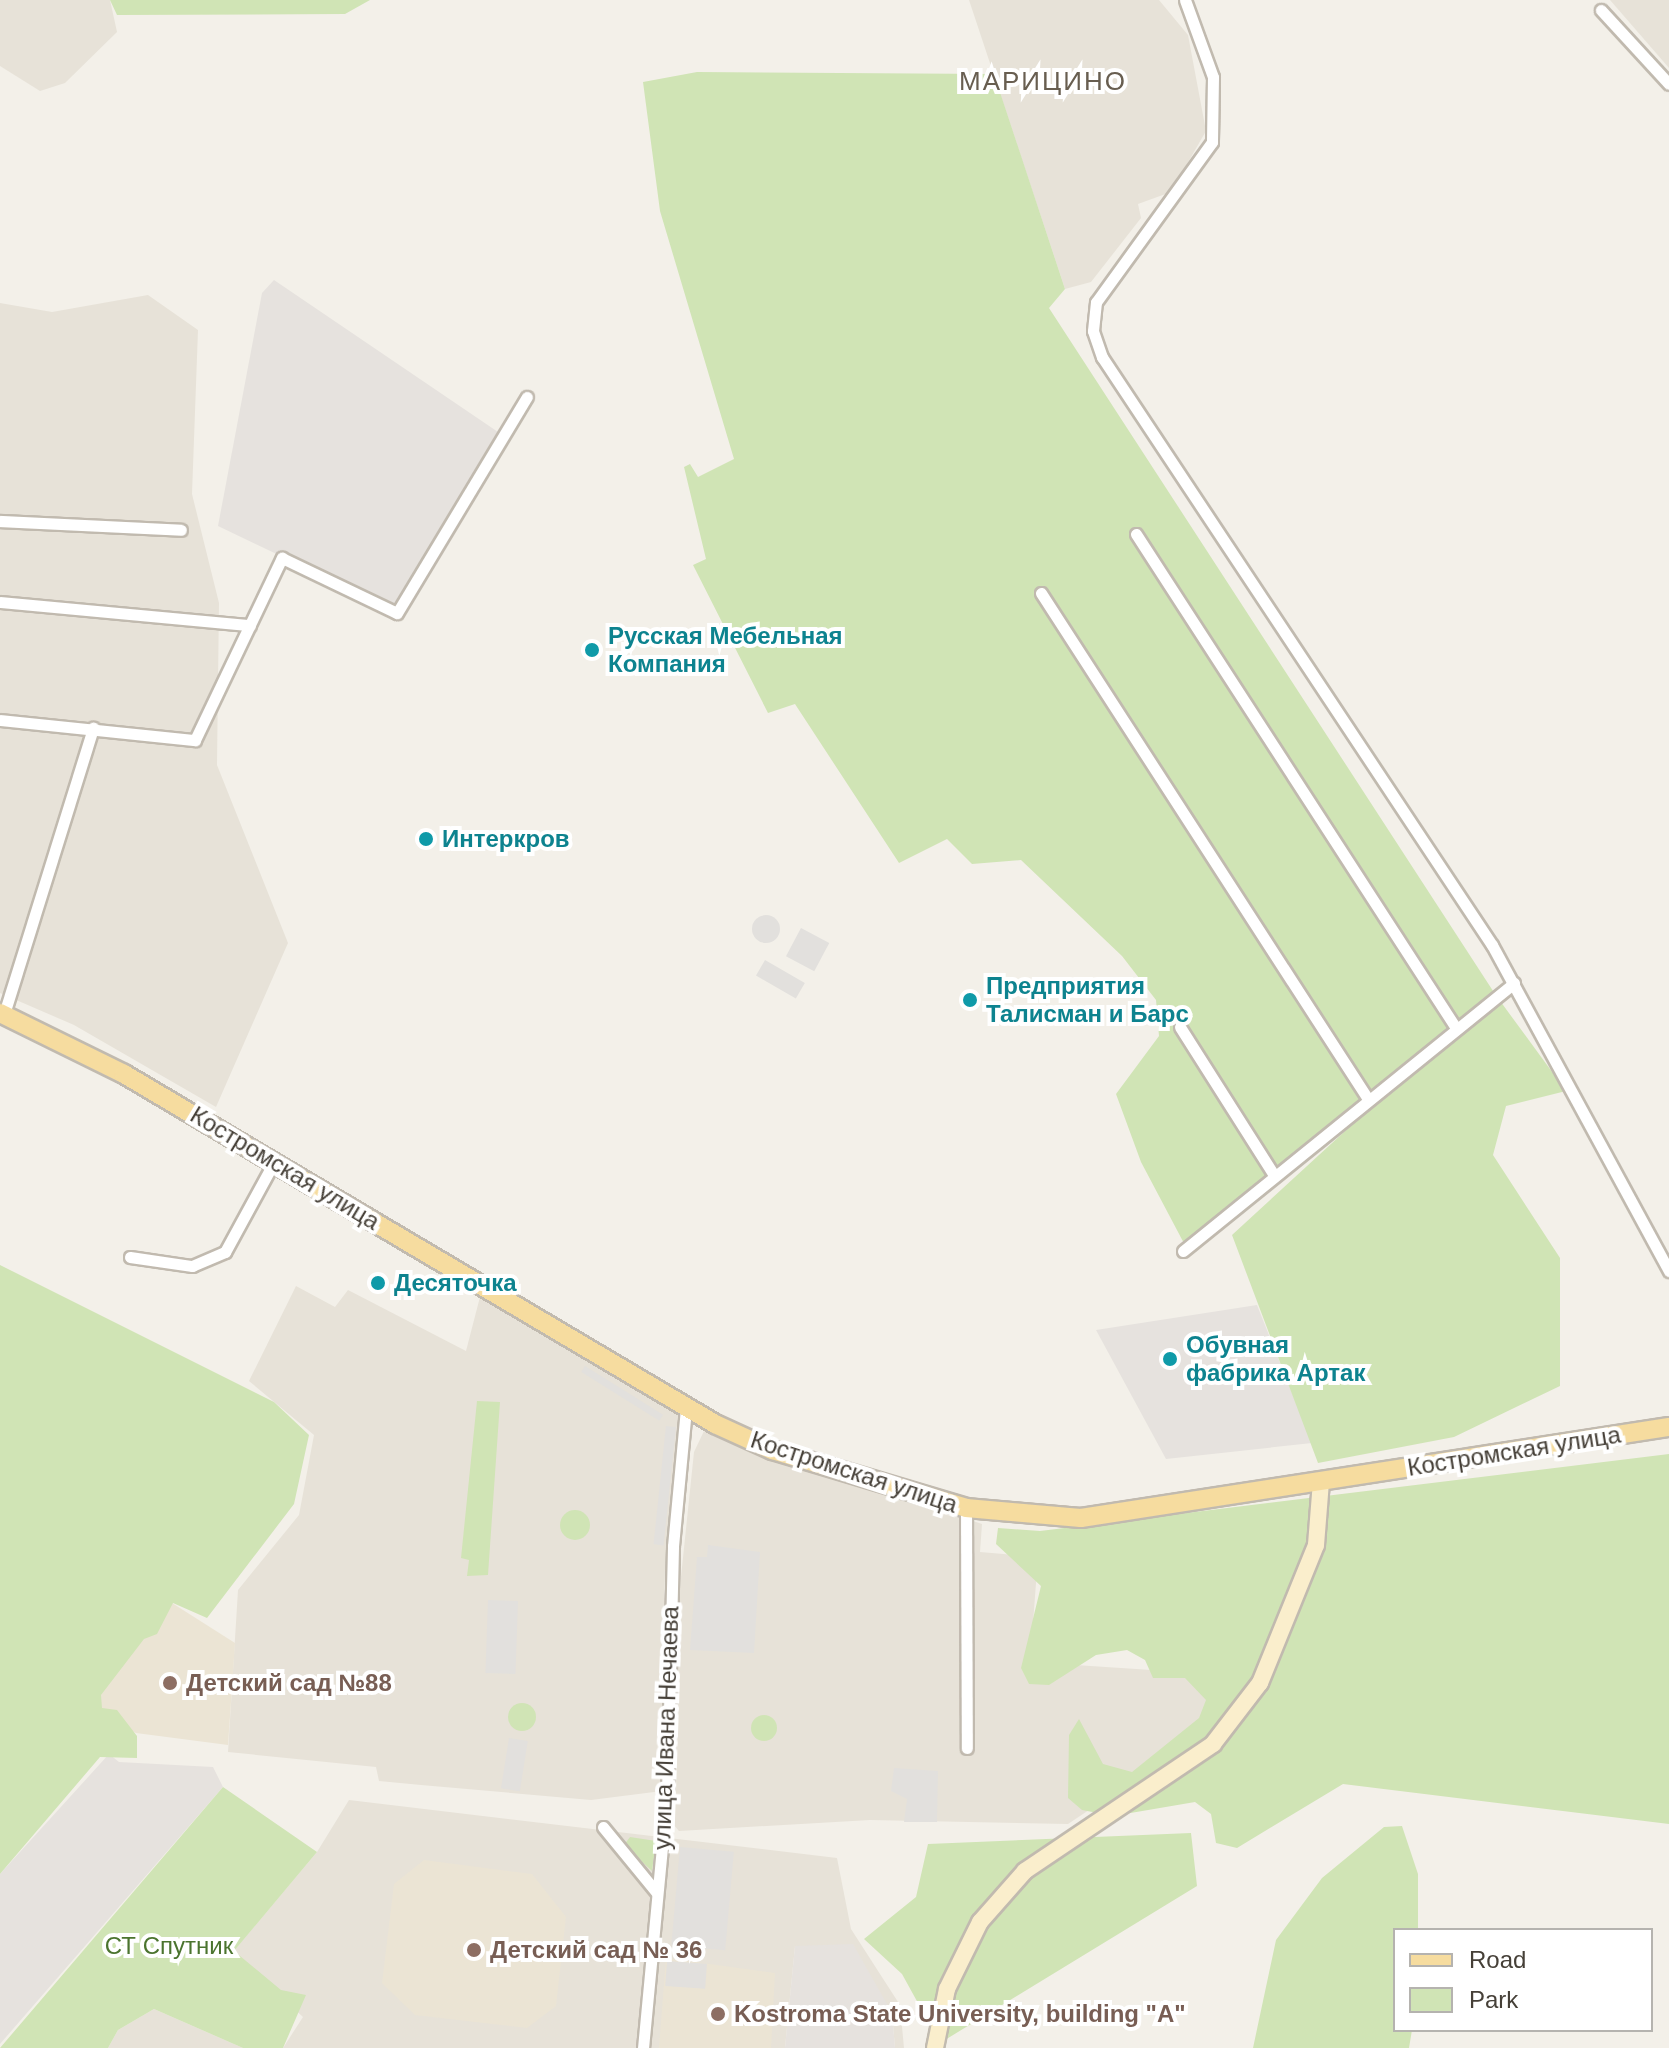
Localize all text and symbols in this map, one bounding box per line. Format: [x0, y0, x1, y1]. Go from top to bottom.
district label: МАРИЦИНО [959, 66, 1127, 98]
place label: Русская Мебельная Компания [608, 622, 843, 678]
marker: Русская Мебельная Компания [583, 641, 601, 659]
place label: Интеркров [442, 825, 570, 853]
marker: Интеркров [417, 830, 435, 848]
place label: Предприятия Талисман и Барс [986, 972, 1189, 1028]
marker: Предприятия Талисман и Барс [961, 991, 979, 1009]
street label: Костромская улица [185, 1100, 385, 1236]
place label: Десяточка [394, 1269, 517, 1297]
marker: Десяточка [369, 1274, 387, 1292]
place label: Обувная фабрика Артак [1186, 1331, 1365, 1387]
marker: Обувная фабрика Артак [1161, 1350, 1179, 1368]
street label: Костромская улица [1405, 1420, 1623, 1482]
street label: Костромская улица [747, 1425, 961, 1519]
street label: улица Ивана Нечаева [647, 1606, 685, 1850]
place label: Детский сад №88 [186, 1669, 392, 1697]
marker: Детский сад №88 [161, 1674, 179, 1692]
legend [1393, 1928, 1653, 2032]
park label: СТ Спутник [105, 1932, 233, 1960]
place label: Детский сад № 36 [490, 1936, 702, 1964]
marker: Детский сад № 36 [465, 1941, 483, 1959]
text: Road [1469, 1946, 1526, 1973]
text: Park [1469, 1986, 1518, 2013]
place label: Kostroma State University, building "A" [734, 2000, 1186, 2028]
marker: Kostroma State University, building "A" [709, 2005, 727, 2023]

